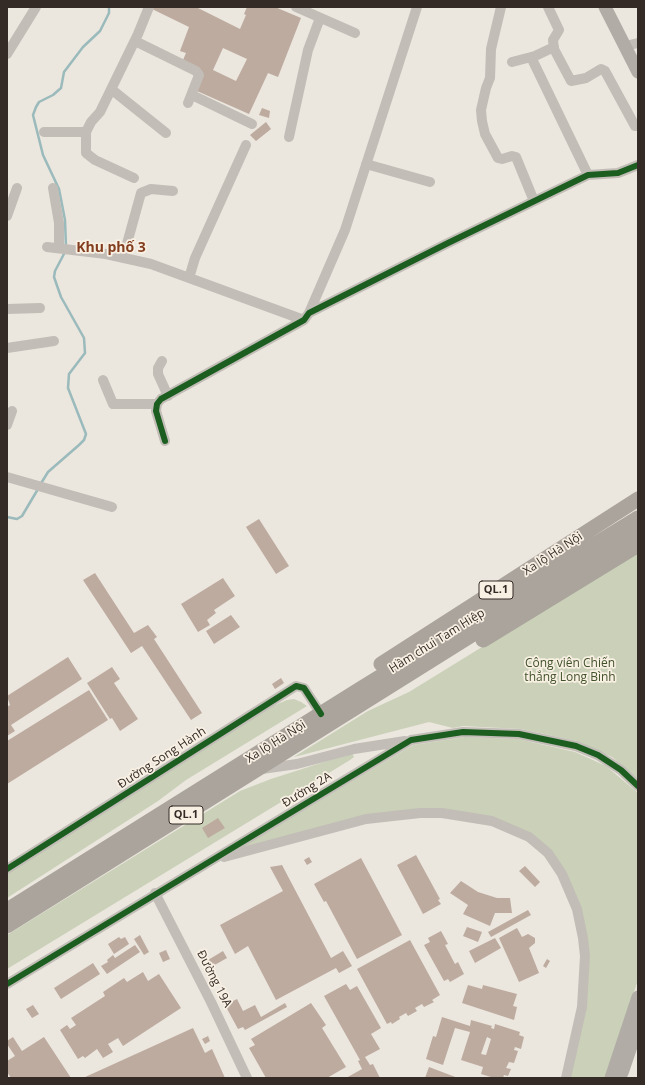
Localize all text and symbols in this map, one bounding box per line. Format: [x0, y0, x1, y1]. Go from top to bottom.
district label: Khu phố 3 [76, 240, 146, 256]
street label: Xa lộ Hà Nội [521, 529, 585, 579]
road number: QL.1 [479, 581, 513, 599]
street label: Hầm chui Tam Hiệp [387, 606, 487, 676]
park label: Công viên Chiến thắng Long Bình [524, 657, 616, 685]
street label: Xa lộ Hà Nội [243, 718, 309, 766]
street label: Đường Song Hành [115, 724, 209, 792]
street label: Đường 2A [280, 769, 334, 811]
road number: QL.1 [169, 806, 203, 824]
street label: Đường 19A [193, 948, 235, 1010]

